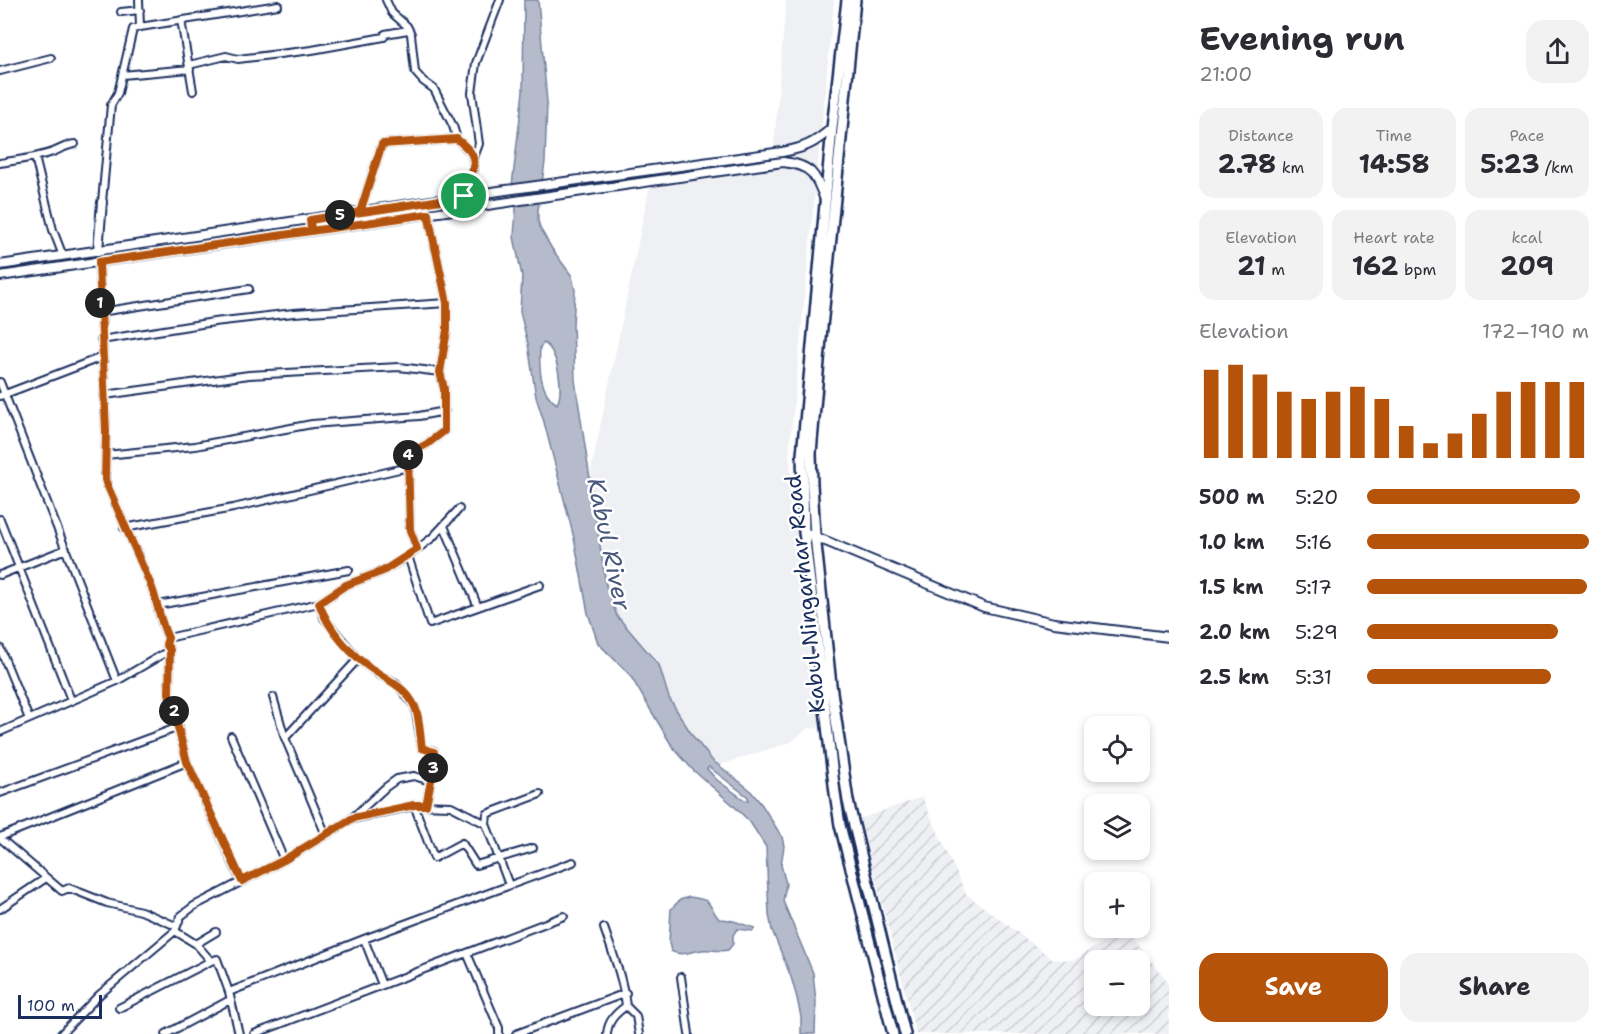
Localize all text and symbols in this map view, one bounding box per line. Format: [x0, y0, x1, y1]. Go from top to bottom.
text: Evening run [1199, 16, 1405, 61]
button: share [1526, 20, 1589, 83]
text: 21:00 [1199, 61, 1252, 87]
text: Distance [1228, 125, 1294, 146]
text: Time [1376, 125, 1412, 146]
text: Pace [1509, 125, 1545, 146]
text: 2.78 [1218, 146, 1276, 181]
text: 14:58 [1358, 146, 1430, 181]
text: 5:23 [1480, 146, 1540, 181]
text: km [1276, 157, 1304, 178]
text: /km [1540, 157, 1574, 178]
pin [438, 170, 489, 221]
icon: arrive [447, 179, 480, 212]
pin: 5 [325, 200, 355, 230]
text: 5 [335, 204, 345, 225]
text: Elevation [1225, 227, 1297, 248]
text: Heart rate [1353, 227, 1435, 248]
text: kcal [1511, 227, 1543, 248]
text: 21 [1237, 248, 1266, 283]
text: 162 [1352, 248, 1399, 283]
text: 209 [1500, 248, 1554, 283]
text: m [1266, 259, 1285, 280]
text: bpm [1399, 259, 1436, 280]
pin: 1 [85, 288, 115, 318]
text: 1 [96, 292, 104, 313]
text: Elevation [1199, 318, 1289, 344]
text: 172–190 m [1482, 318, 1589, 344]
pin: 4 [393, 440, 423, 470]
text: 4 [402, 444, 414, 465]
street label: Kabul Ningarhar Road [778, 473, 832, 715]
water label: Kabul River [579, 475, 639, 614]
text: 500 m [1199, 484, 1265, 510]
text: 5:20 [1295, 484, 1338, 510]
text: 1.0 km [1199, 529, 1264, 555]
text: 5:16 [1295, 529, 1332, 555]
text: 1.5 km [1199, 574, 1263, 600]
text: 5:17 [1295, 574, 1332, 600]
text: 2.0 km [1199, 619, 1270, 645]
text: 5:29 [1295, 619, 1338, 645]
text: 2.5 km [1199, 664, 1269, 690]
text: 5:31 [1295, 664, 1332, 690]
pin: 2 [159, 696, 189, 726]
text: 2 [168, 700, 180, 721]
map controls [1084, 716, 1150, 1016]
button: locate [1084, 716, 1150, 782]
pin: 3 [418, 753, 448, 783]
text: 3 [427, 757, 439, 778]
button: layers [1084, 794, 1150, 860]
button: + [1084, 872, 1150, 938]
button: − [1084, 950, 1150, 1016]
button: Save [1199, 953, 1388, 1022]
button: Share [1400, 953, 1589, 1022]
scale bar [18, 992, 102, 1020]
text: 100 m [27, 995, 75, 1016]

